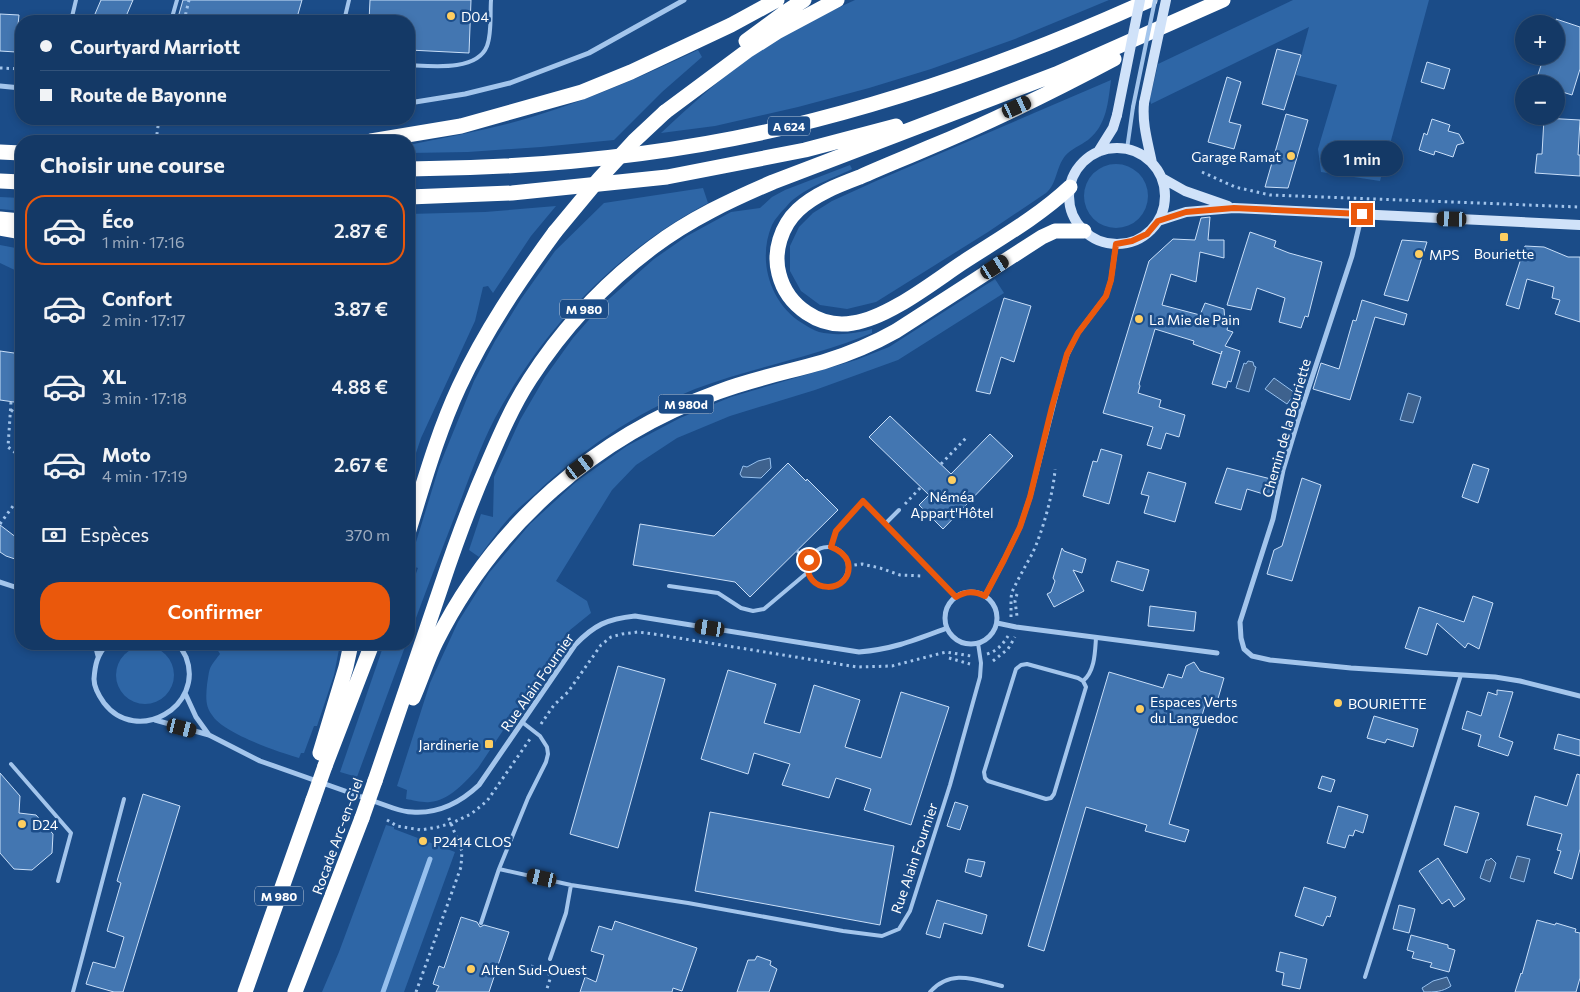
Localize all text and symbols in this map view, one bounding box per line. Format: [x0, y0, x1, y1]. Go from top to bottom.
place label: D04 [461, 8, 489, 25]
marker: D04 [445, 10, 457, 22]
map controls [1515, 15, 1565, 125]
button: + [1515, 15, 1565, 65]
text: Courtyard Marriott [70, 35, 240, 58]
button: − [1515, 75, 1565, 125]
text: Route de Bayonne [70, 83, 227, 106]
car [1000, 94, 1033, 120]
road number: A 624 [768, 116, 810, 136]
callout: 1 min [1321, 142, 1403, 176]
place label: Garage Ramat [1191, 148, 1281, 165]
text: 1 min [1343, 149, 1381, 168]
marker: Garage Ramat [1285, 150, 1297, 162]
text: Choisir une course [40, 151, 225, 178]
route end [1351, 203, 1373, 225]
icon: car [42, 208, 87, 253]
text: Éco [102, 209, 134, 232]
car [1436, 211, 1467, 227]
text: 2.87 € [334, 219, 388, 242]
marker: Bouriette [1498, 231, 1510, 243]
text: 1 min · 17:16 [102, 232, 185, 251]
place label: Bouriette [1474, 245, 1534, 262]
place label: MPS [1429, 246, 1459, 263]
marker: MPS [1413, 248, 1425, 260]
car [978, 253, 1011, 281]
icon: car [42, 286, 87, 331]
text: Confort [102, 287, 172, 310]
text: 3.87 € [334, 297, 388, 320]
road number: M 980 [560, 300, 608, 318]
text: 2 min · 17:17 [102, 310, 185, 329]
place label: La Mie de Pain [1149, 311, 1240, 328]
marker: La Mie de Pain [1133, 313, 1145, 325]
street label: Chemin de la Bouriette [1258, 357, 1314, 499]
icon: car [42, 364, 87, 409]
text: XL [102, 365, 127, 388]
text: 4.88 € [332, 375, 388, 398]
text: 3 min · 17:18 [102, 388, 187, 407]
road number: M 980d [658, 394, 714, 414]
icon: car [42, 442, 87, 487]
text: Moto [102, 443, 151, 466]
car [563, 452, 596, 482]
text: 2.67 € [334, 453, 388, 476]
text: 4 min · 17:19 [102, 466, 187, 485]
marker: Néméa Appart'Hôtel [946, 474, 958, 486]
place label: Néméa Appart'Hôtel [910, 488, 994, 521]
icon: cash [40, 521, 68, 549]
text: Espèces [80, 523, 149, 546]
text: 370 m [345, 525, 390, 544]
route start [798, 549, 820, 571]
button: Confirmer [40, 582, 390, 640]
car [694, 618, 725, 638]
street label: Rue Alain Fournier [497, 629, 577, 734]
place label: Espaces Verts du Languedoc [1150, 693, 1238, 726]
place label: BOURIETTE [1348, 695, 1427, 712]
marker: BOURIETTE [1332, 697, 1344, 709]
marker: Espaces Verts du Languedoc [1134, 703, 1146, 715]
car [165, 717, 198, 739]
place label: Jardinerie [419, 736, 479, 753]
marker: Jardinerie [483, 738, 495, 750]
street label: Rocade Arc-en-Ciel [308, 775, 366, 897]
street label: Rue Alain Fournier [887, 800, 941, 916]
place label: D24 [32, 816, 59, 833]
marker: D24 [16, 818, 28, 830]
place label: P2414 CLOS [433, 833, 511, 850]
marker: P2414 CLOS [417, 835, 429, 847]
car [525, 867, 558, 889]
road number: M 980 [255, 886, 303, 906]
place label: Alten Sud-Ouest [481, 961, 587, 978]
marker: Alten Sud-Ouest [465, 963, 477, 975]

